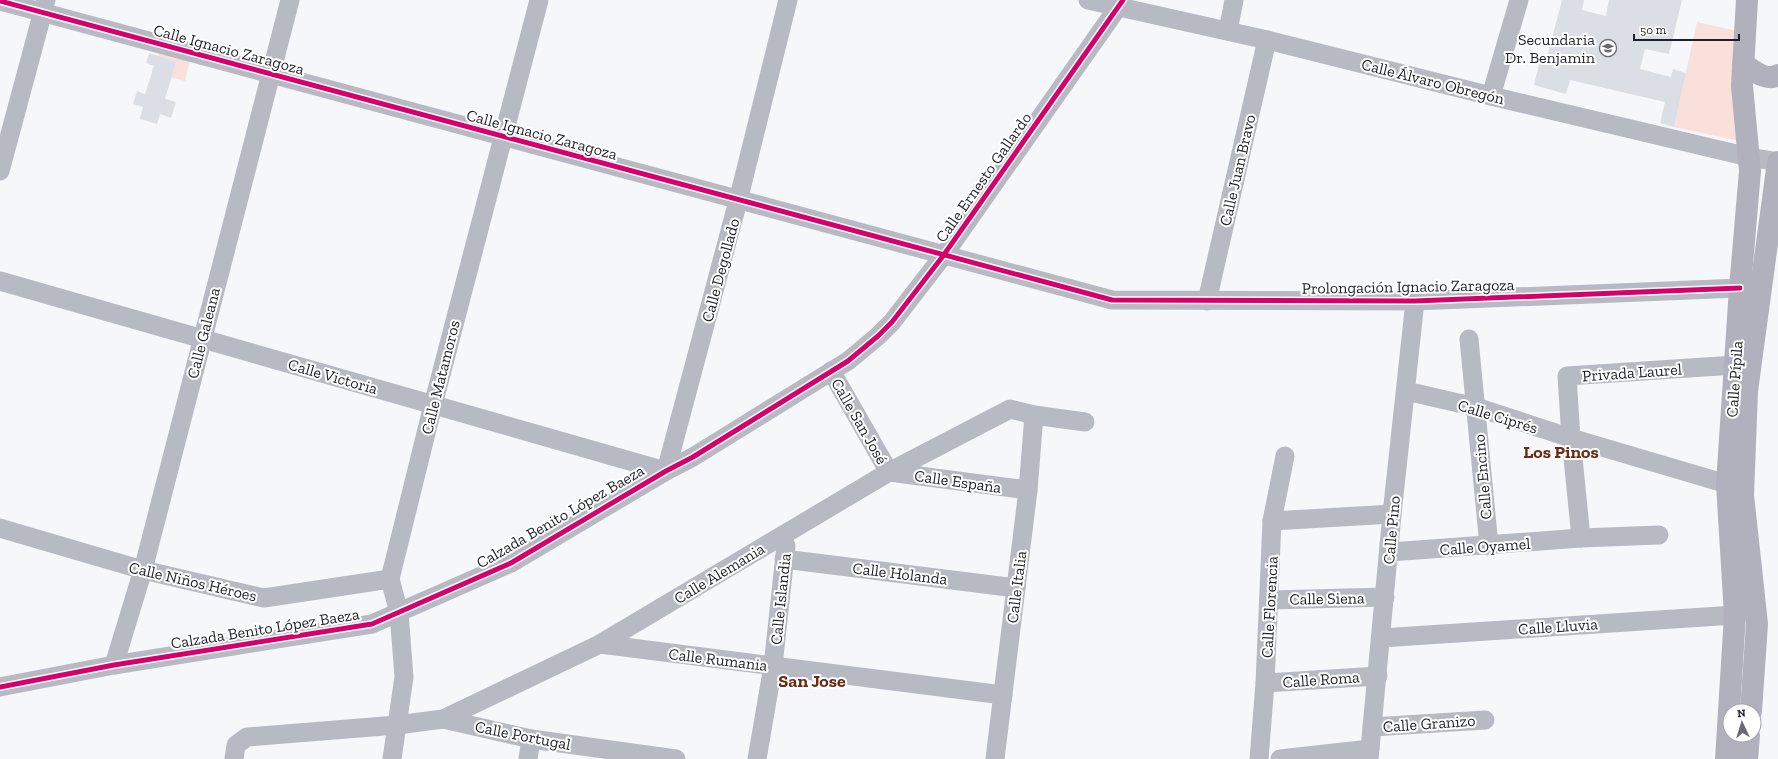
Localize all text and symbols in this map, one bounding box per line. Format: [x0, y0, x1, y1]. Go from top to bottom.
scale bar [1634, 16, 1739, 42]
street label: Calle Ignacio Zaragoza [151, 20, 307, 79]
text: 50 m [1640, 23, 1667, 37]
place label: Secundaria Dr. Benjamin [1505, 30, 1596, 67]
school or university icon: Secundaria Dr. Benjamin [1598, 38, 1618, 58]
street label: Calle Álvaro Obregón [1359, 55, 1507, 109]
street label: Calle Ignacio Zaragoza [464, 105, 620, 164]
street label: Calle Ernesto Gallardo [931, 109, 1035, 246]
street label: Calle Juan Bravo [1215, 113, 1260, 228]
street label: Calle Degollado [697, 216, 743, 324]
street label: Prolongación Ignacio Zaragoza [1301, 275, 1515, 298]
street label: Calle Galeana [183, 285, 224, 381]
street label: Calle Matamoros [417, 318, 464, 436]
street label: Calle Pípila [1722, 340, 1747, 418]
street label: Calle Victoria [286, 355, 380, 398]
street label: Privada Laurel [1581, 360, 1683, 385]
street label: Calle San José [827, 375, 892, 468]
street label: Calle Ciprés [1456, 395, 1540, 438]
street label: Calle Encino [1469, 434, 1496, 520]
district label: Los Pinos [1523, 441, 1599, 463]
street label: Calzada Benito López Baeza [473, 460, 648, 572]
street label: Calle España [913, 466, 1003, 497]
street label: Calle Pino [1379, 495, 1404, 565]
street label: Calle Oyamel [1439, 534, 1531, 559]
street label: Calle Alemania [671, 539, 768, 608]
street label: Calle Italia [1003, 550, 1030, 624]
street label: Calle Islandia [766, 552, 795, 646]
street label: Calle Florencia [1257, 555, 1282, 659]
street label: Calle Niños Héroes [127, 558, 259, 605]
street label: Calle Holanda [851, 558, 949, 589]
street label: Calle Siena [1289, 588, 1365, 609]
street label: Calzada Benito López Baeza [169, 604, 361, 653]
street label: Calle Lluvia [1518, 614, 1599, 639]
street label: Calle Rumania [667, 644, 769, 675]
street label: Calle Roma [1282, 667, 1360, 692]
district label: San Jose [778, 670, 846, 692]
north arrow [1722, 703, 1762, 743]
text: N [1737, 707, 1747, 720]
street label: Calle Granizo [1382, 711, 1476, 736]
street label: Calle Portugal [473, 717, 572, 754]

